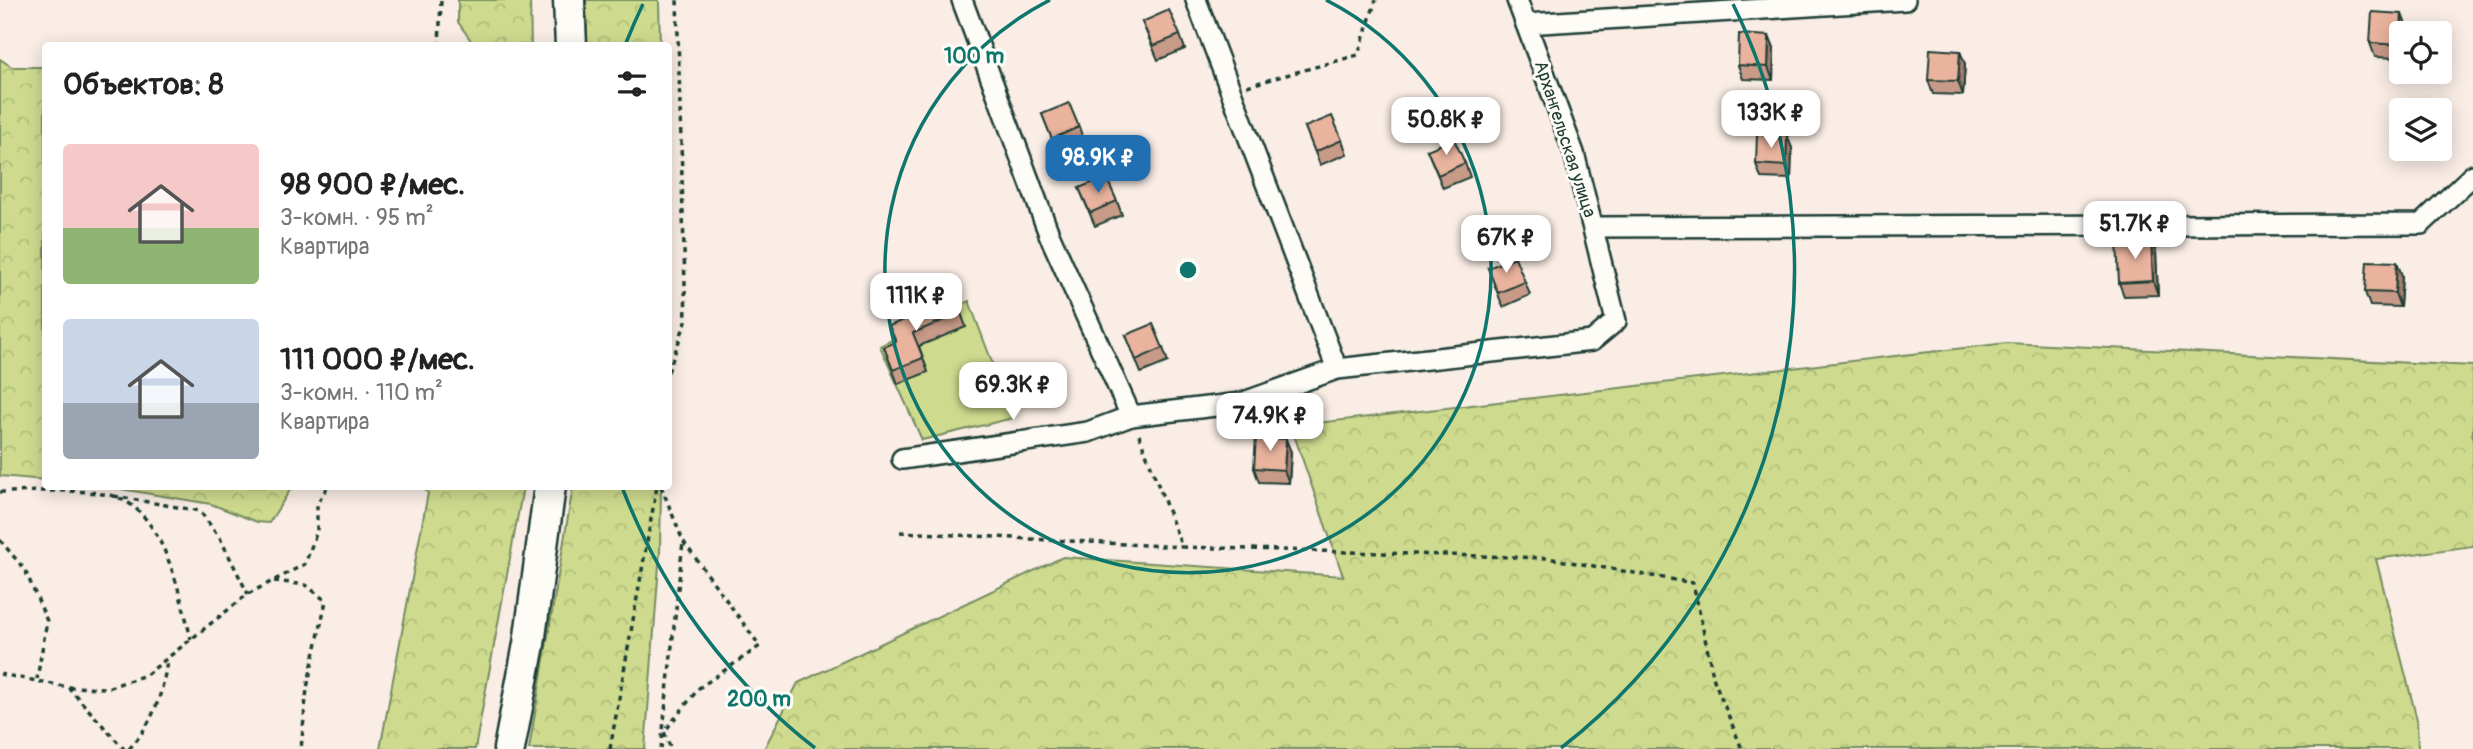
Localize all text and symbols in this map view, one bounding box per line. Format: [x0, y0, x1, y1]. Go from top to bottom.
map controls [2389, 21, 2452, 161]
button: locate [2389, 21, 2452, 84]
text: 100 m [944, 43, 1004, 70]
street label: Архангельская улица [1529, 58, 1601, 220]
icon: filters [613, 65, 651, 103]
text: Объектов: 8 [63, 66, 224, 103]
pin: 133K ₽ [1714, 90, 1828, 150]
pin: 50.8K ₽ [1381, 97, 1511, 157]
text: 133K ₽ [1737, 98, 1805, 127]
button: layers [2389, 98, 2452, 161]
text: 50.8K ₽ [1407, 105, 1485, 134]
pin: 98.9K ₽ [1033, 136, 1163, 195]
text: 98.9K ₽ [1062, 143, 1134, 172]
text: 98 900 ₽/мес. [280, 166, 465, 203]
icon: home [119, 172, 203, 256]
pin: 51.7K ₽ [2070, 202, 2200, 261]
text: 3-комн. · 95 m² [280, 203, 434, 232]
text: 51.7K ₽ [2099, 209, 2171, 238]
pin: 67K ₽ [1457, 216, 1555, 275]
text: 67K ₽ [1477, 223, 1535, 252]
text: Квартира [280, 232, 369, 261]
centre of rings [1176, 258, 1200, 282]
pin: 111K ₽ [859, 274, 973, 333]
text: 111K ₽ [886, 281, 946, 310]
text: 111 000 ₽/мес. [280, 341, 475, 378]
icon: home [119, 347, 203, 431]
pin: 69.3K ₽ [948, 362, 1078, 422]
text: 69.3K ₽ [975, 370, 1051, 399]
text: 3-комн. · 110 m² [280, 378, 443, 407]
pin: 74.9K ₽ [1205, 393, 1335, 453]
text: 74.9K ₽ [1232, 401, 1308, 430]
text: Квартира [280, 407, 369, 436]
text: 200 m [727, 686, 791, 713]

